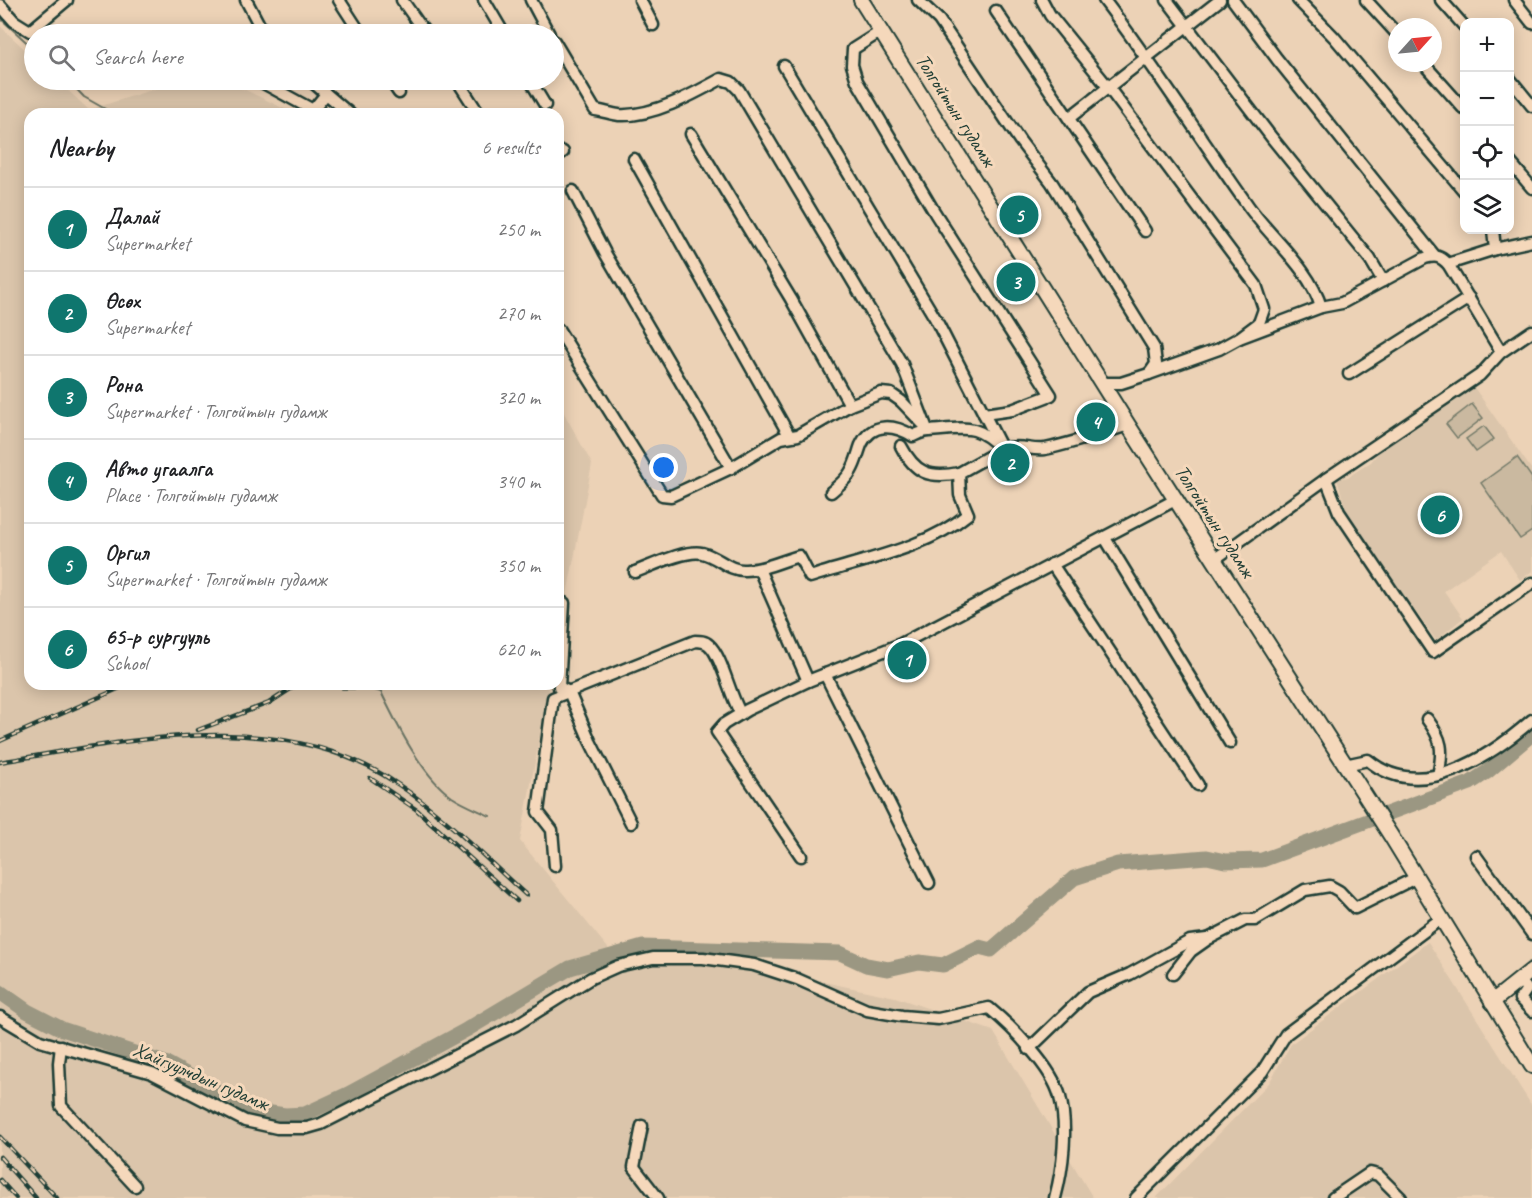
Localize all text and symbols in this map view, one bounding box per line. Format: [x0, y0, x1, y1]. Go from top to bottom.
north arrow [1388, 18, 1442, 72]
map controls [1460, 18, 1514, 234]
button: + [1460, 18, 1514, 72]
search box [24, 24, 564, 90]
icon: search [45, 41, 78, 74]
text: Search here [93, 43, 183, 71]
street label: Толгойтын гудамж [910, 49, 1003, 173]
button: − [1460, 72, 1514, 126]
button: locate [1460, 126, 1514, 180]
text: Nearby [48, 131, 113, 164]
text: 6 results [481, 135, 540, 160]
button: layers [1460, 180, 1514, 234]
pin: 5 [1000, 192, 1038, 238]
text: Далай [105, 203, 159, 231]
text: 1 [63, 217, 72, 242]
text: 250 m [497, 217, 540, 242]
text: Supermarket [105, 231, 190, 256]
pin: 3 [996, 260, 1036, 304]
text: Өсөх [105, 287, 140, 315]
text: 2 [63, 301, 72, 326]
text: 270 m [497, 301, 540, 326]
text: Supermarket [105, 315, 190, 340]
text: Рона [105, 371, 142, 399]
text: 3 [63, 385, 72, 410]
text: 320 m [497, 385, 540, 410]
text: Supermarket · Толгойтын гудамж [105, 399, 327, 424]
pin: 4 [1076, 400, 1116, 444]
pin: 2 [990, 440, 1030, 486]
your location [649, 453, 678, 482]
text: Авто угаалга [105, 455, 213, 483]
street label: Толгойтын гудамж [1169, 460, 1262, 584]
text: 4 [63, 469, 72, 494]
text: 340 m [497, 469, 540, 494]
text: Place · Толгойтын гудамж [105, 483, 277, 508]
pin: 6 [1420, 492, 1460, 538]
text: Оргил [105, 539, 149, 567]
text: 5 [63, 553, 72, 578]
text: 350 m [497, 553, 540, 578]
text: Supermarket · Толгойтын гудамж [105, 567, 327, 592]
text: 65-р сургууль [105, 623, 209, 651]
text: 6 [63, 637, 72, 662]
text: 620 m [497, 637, 540, 662]
pin: 1 [888, 638, 926, 682]
text: School [105, 651, 148, 676]
street label: Хайгуулчдын гудамж [129, 1036, 275, 1117]

